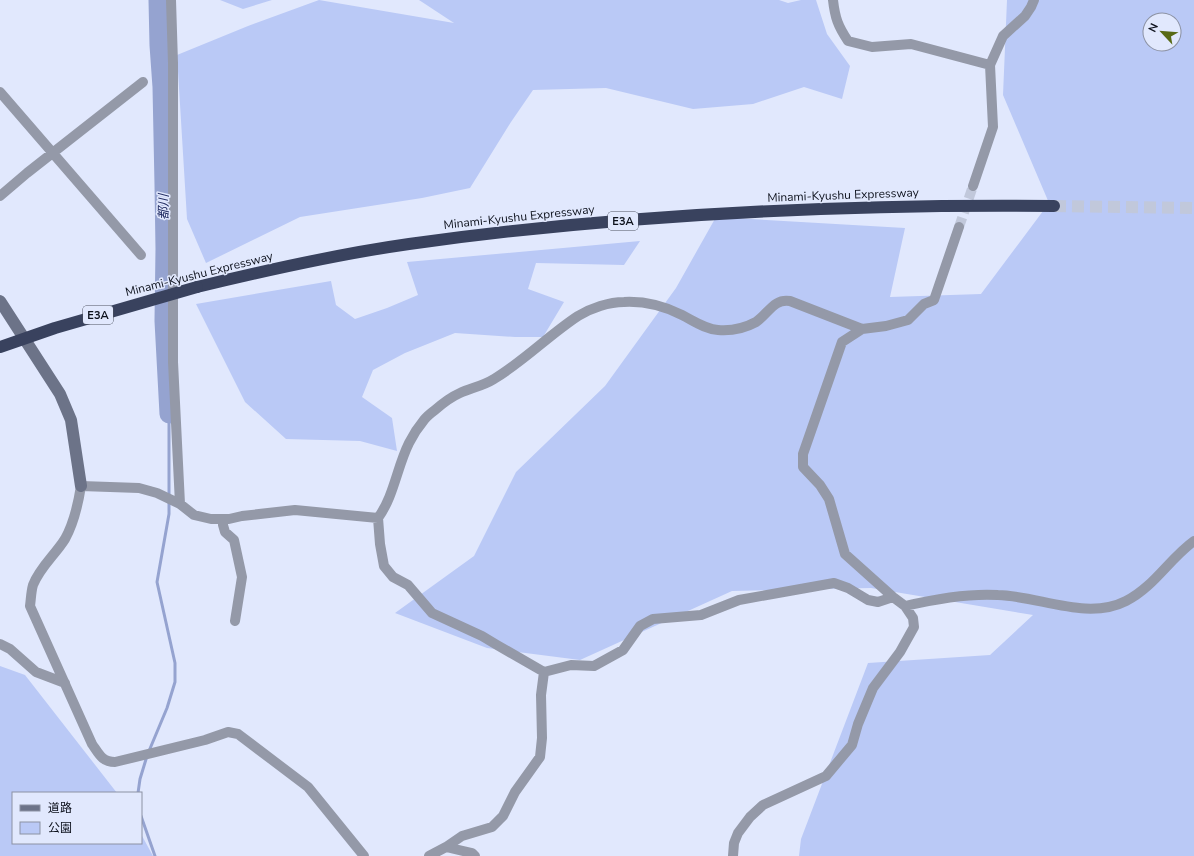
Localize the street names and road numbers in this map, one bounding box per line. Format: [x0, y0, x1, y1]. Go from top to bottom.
street label: Minami-Kyushu Expressway [767, 184, 920, 206]
street label: Minami-Kyushu Expressway [443, 201, 596, 233]
road number: E3A [608, 212, 638, 230]
street label: Minami-Kyushu Expressway [124, 248, 275, 300]
road number: E3A [83, 306, 113, 324]

